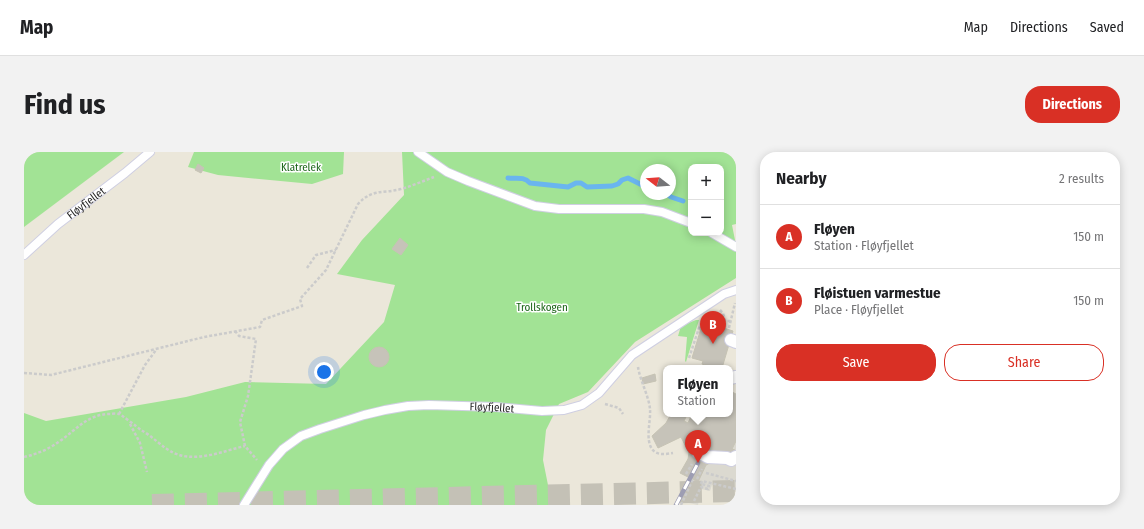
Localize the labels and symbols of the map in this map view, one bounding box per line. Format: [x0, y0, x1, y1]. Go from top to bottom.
park label: Klatrelek [281, 161, 322, 174]
north arrow [640, 164, 676, 200]
street label: Fløyfjellet [64, 184, 108, 222]
park label: Trollskogen [516, 301, 568, 314]
pin: B [700, 311, 726, 344]
your location [314, 362, 334, 382]
street label: Fløyfjellet [469, 400, 515, 416]
pin: A [685, 430, 711, 463]

